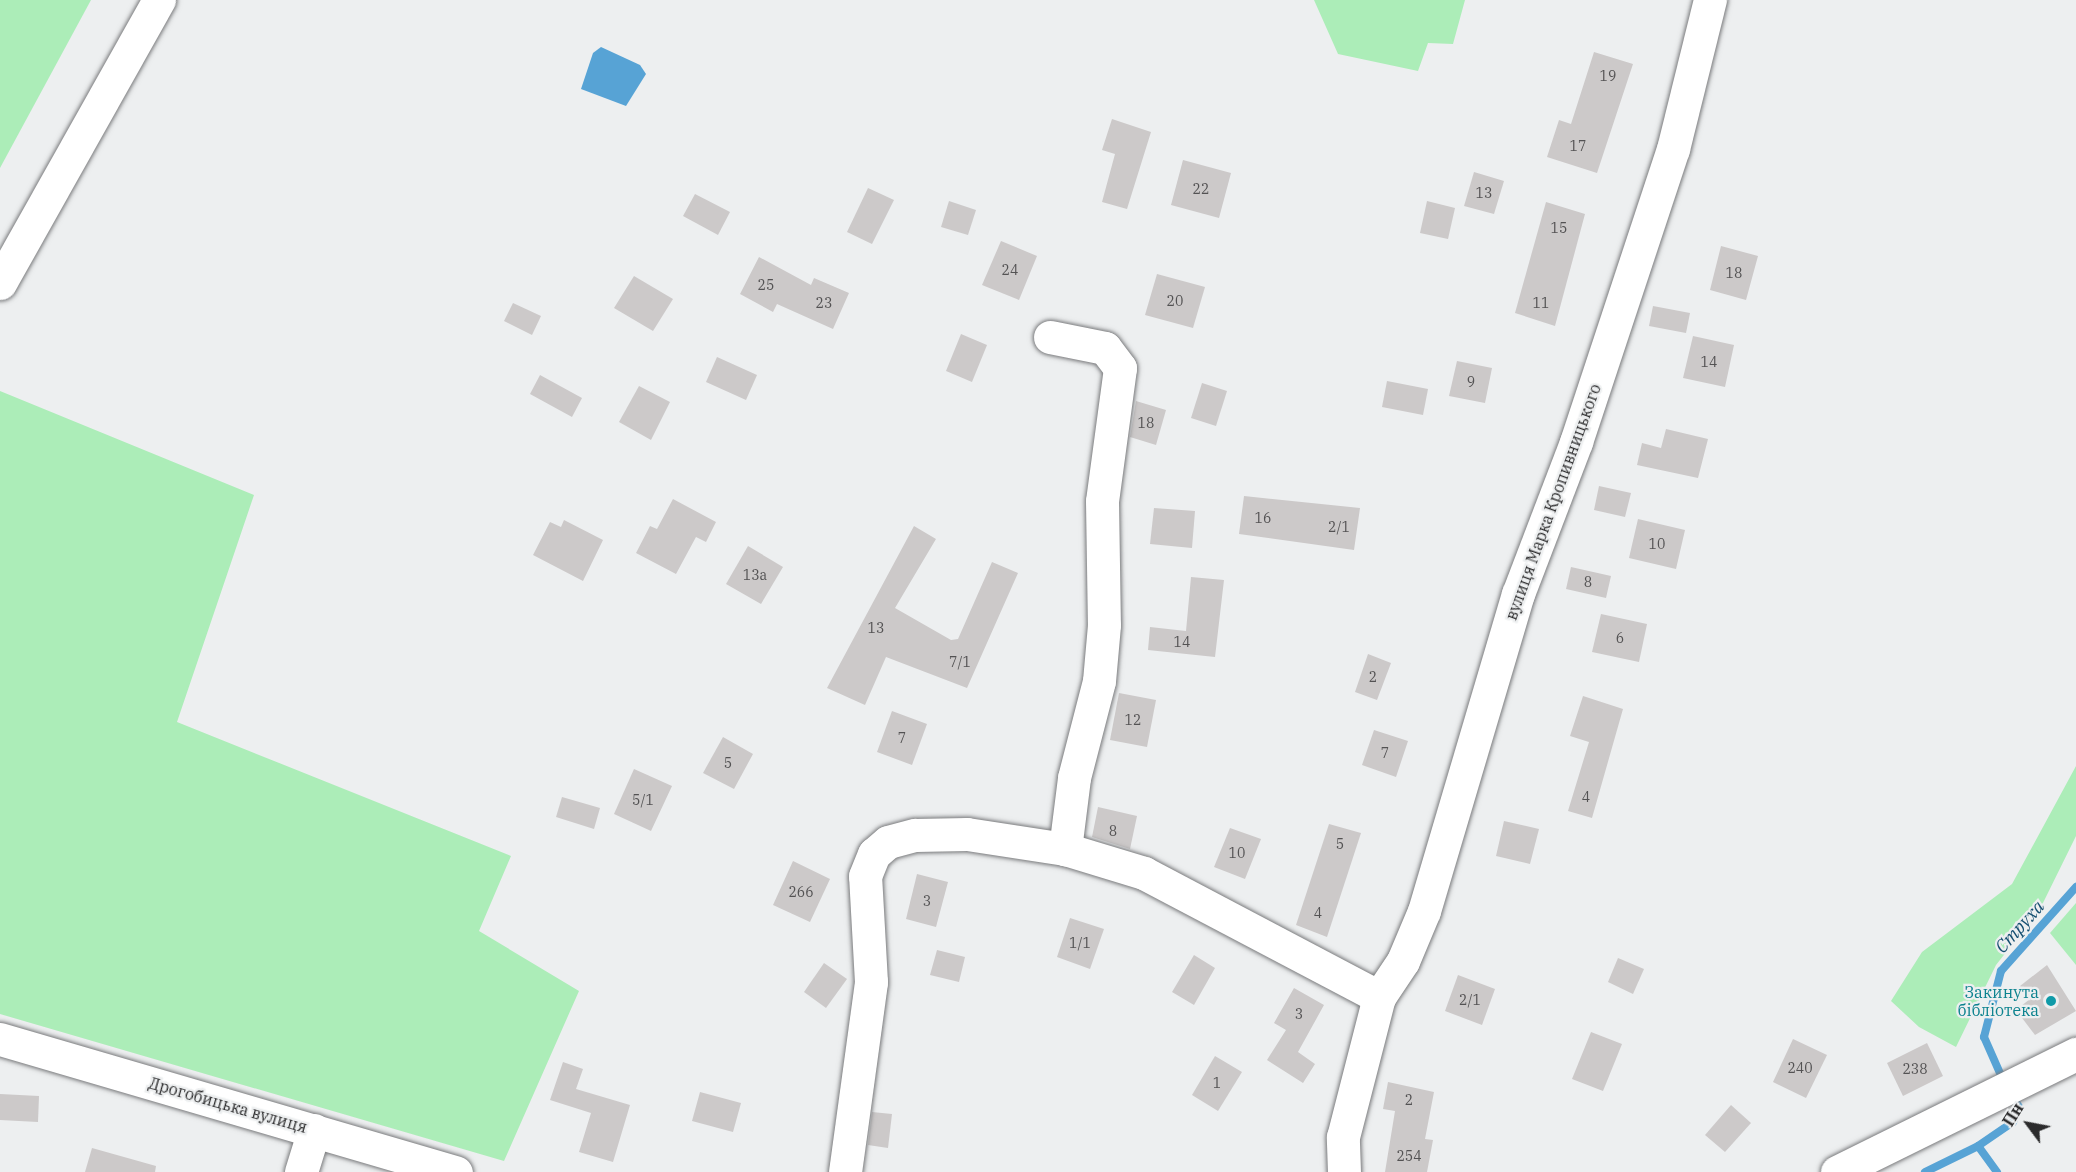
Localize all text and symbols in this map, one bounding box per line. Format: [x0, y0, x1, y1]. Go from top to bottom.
house number: 19 [1600, 68, 1616, 84]
house number: 17 [1570, 138, 1586, 154]
house number: 22 [1193, 181, 1209, 197]
house number: 13 [1476, 185, 1492, 201]
house number: 15 [1551, 220, 1567, 236]
house number: 24 [1002, 262, 1018, 278]
house number: 18 [1726, 265, 1742, 281]
house number: 25 [758, 277, 774, 293]
house number: 20 [1167, 293, 1183, 309]
house number: 23 [816, 295, 832, 311]
house number: 11 [1533, 295, 1549, 311]
house number: 14 [1701, 354, 1717, 370]
house number: 9 [1467, 374, 1475, 390]
street label: вулиця Марка Кропивницького [1501, 381, 1605, 623]
house number: 18 [1138, 415, 1154, 431]
house number: 16 [1255, 510, 1271, 526]
house number: 2/1 [1328, 519, 1350, 535]
house number: 10 [1649, 536, 1665, 552]
house number: 13а [743, 567, 767, 583]
house number: 8 [1584, 574, 1592, 590]
house number: 13 [868, 620, 884, 636]
house number: 6 [1616, 630, 1624, 646]
house number: 14 [1174, 634, 1190, 650]
house number: 7/1 [949, 654, 971, 670]
house number: 2 [1369, 669, 1377, 685]
house number: 12 [1125, 712, 1141, 728]
house number: 7 [898, 730, 906, 746]
house number: 7 [1381, 745, 1389, 761]
house number: 5 [724, 755, 732, 771]
house number: 4 [1582, 789, 1590, 805]
house number: 5/1 [632, 792, 654, 808]
house number: 8 [1109, 823, 1117, 839]
house number: 5 [1336, 836, 1344, 852]
house number: 10 [1229, 845, 1245, 861]
house number: 266 [788, 884, 814, 900]
house number: 3 [923, 893, 931, 909]
water label: Струха [1991, 896, 2049, 958]
house number: 4 [1314, 905, 1322, 921]
house number: 1/1 [1069, 935, 1091, 951]
place label: Закинута бібліотека [1958, 982, 2039, 1020]
house number: 2/1 [1459, 992, 1481, 1008]
marker: Закинута бібліотека [2044, 994, 2058, 1008]
house number: 3 [1295, 1006, 1303, 1022]
house number: 240 [1787, 1060, 1813, 1076]
house number: 238 [1902, 1061, 1928, 1077]
street label: Дрогобицька вулиця [147, 1073, 309, 1137]
house number: 1 [1213, 1075, 1221, 1091]
house number: 2 [1405, 1092, 1413, 1108]
north arrow [1998, 1094, 2058, 1154]
text: Пн [1998, 1099, 2028, 1130]
house number: 254 [1396, 1148, 1422, 1164]

